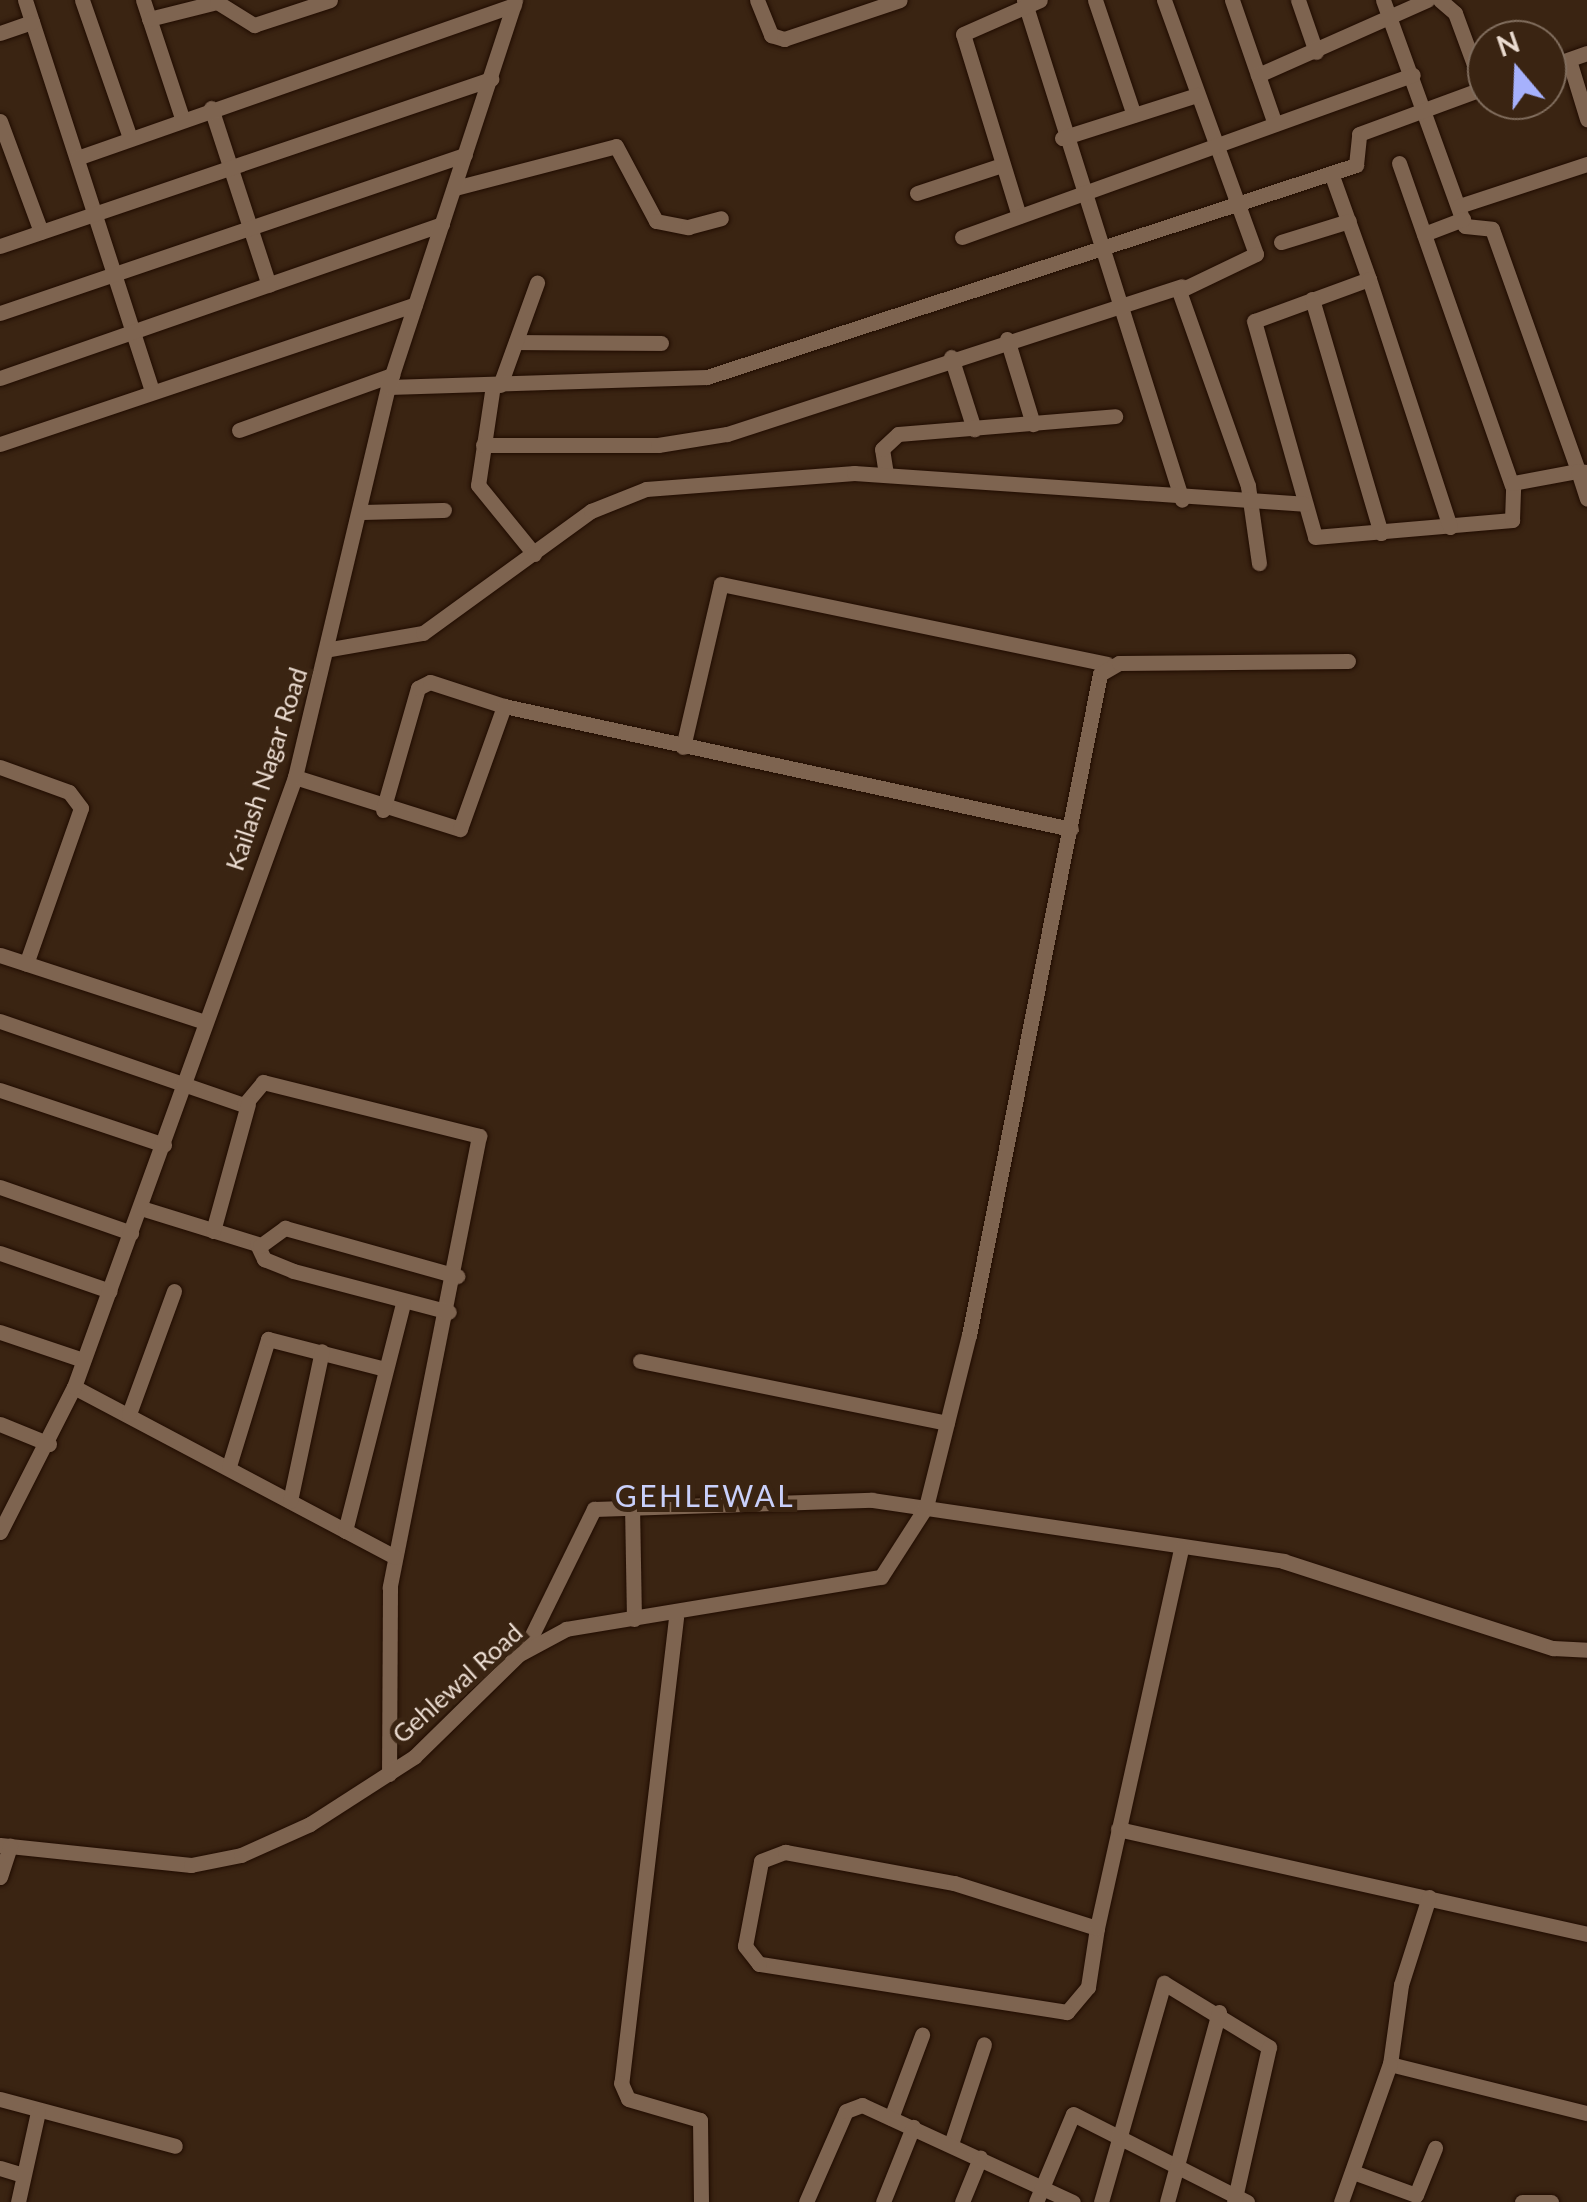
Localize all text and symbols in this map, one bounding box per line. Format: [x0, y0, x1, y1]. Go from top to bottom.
north arrow [1467, 20, 1567, 120]
text: N [1492, 24, 1524, 63]
street label: Kailash Nagar Road [219, 664, 313, 874]
district label: GEHLEWAL [615, 1477, 795, 1513]
street label: Gehlewal Road [386, 1617, 528, 1749]

